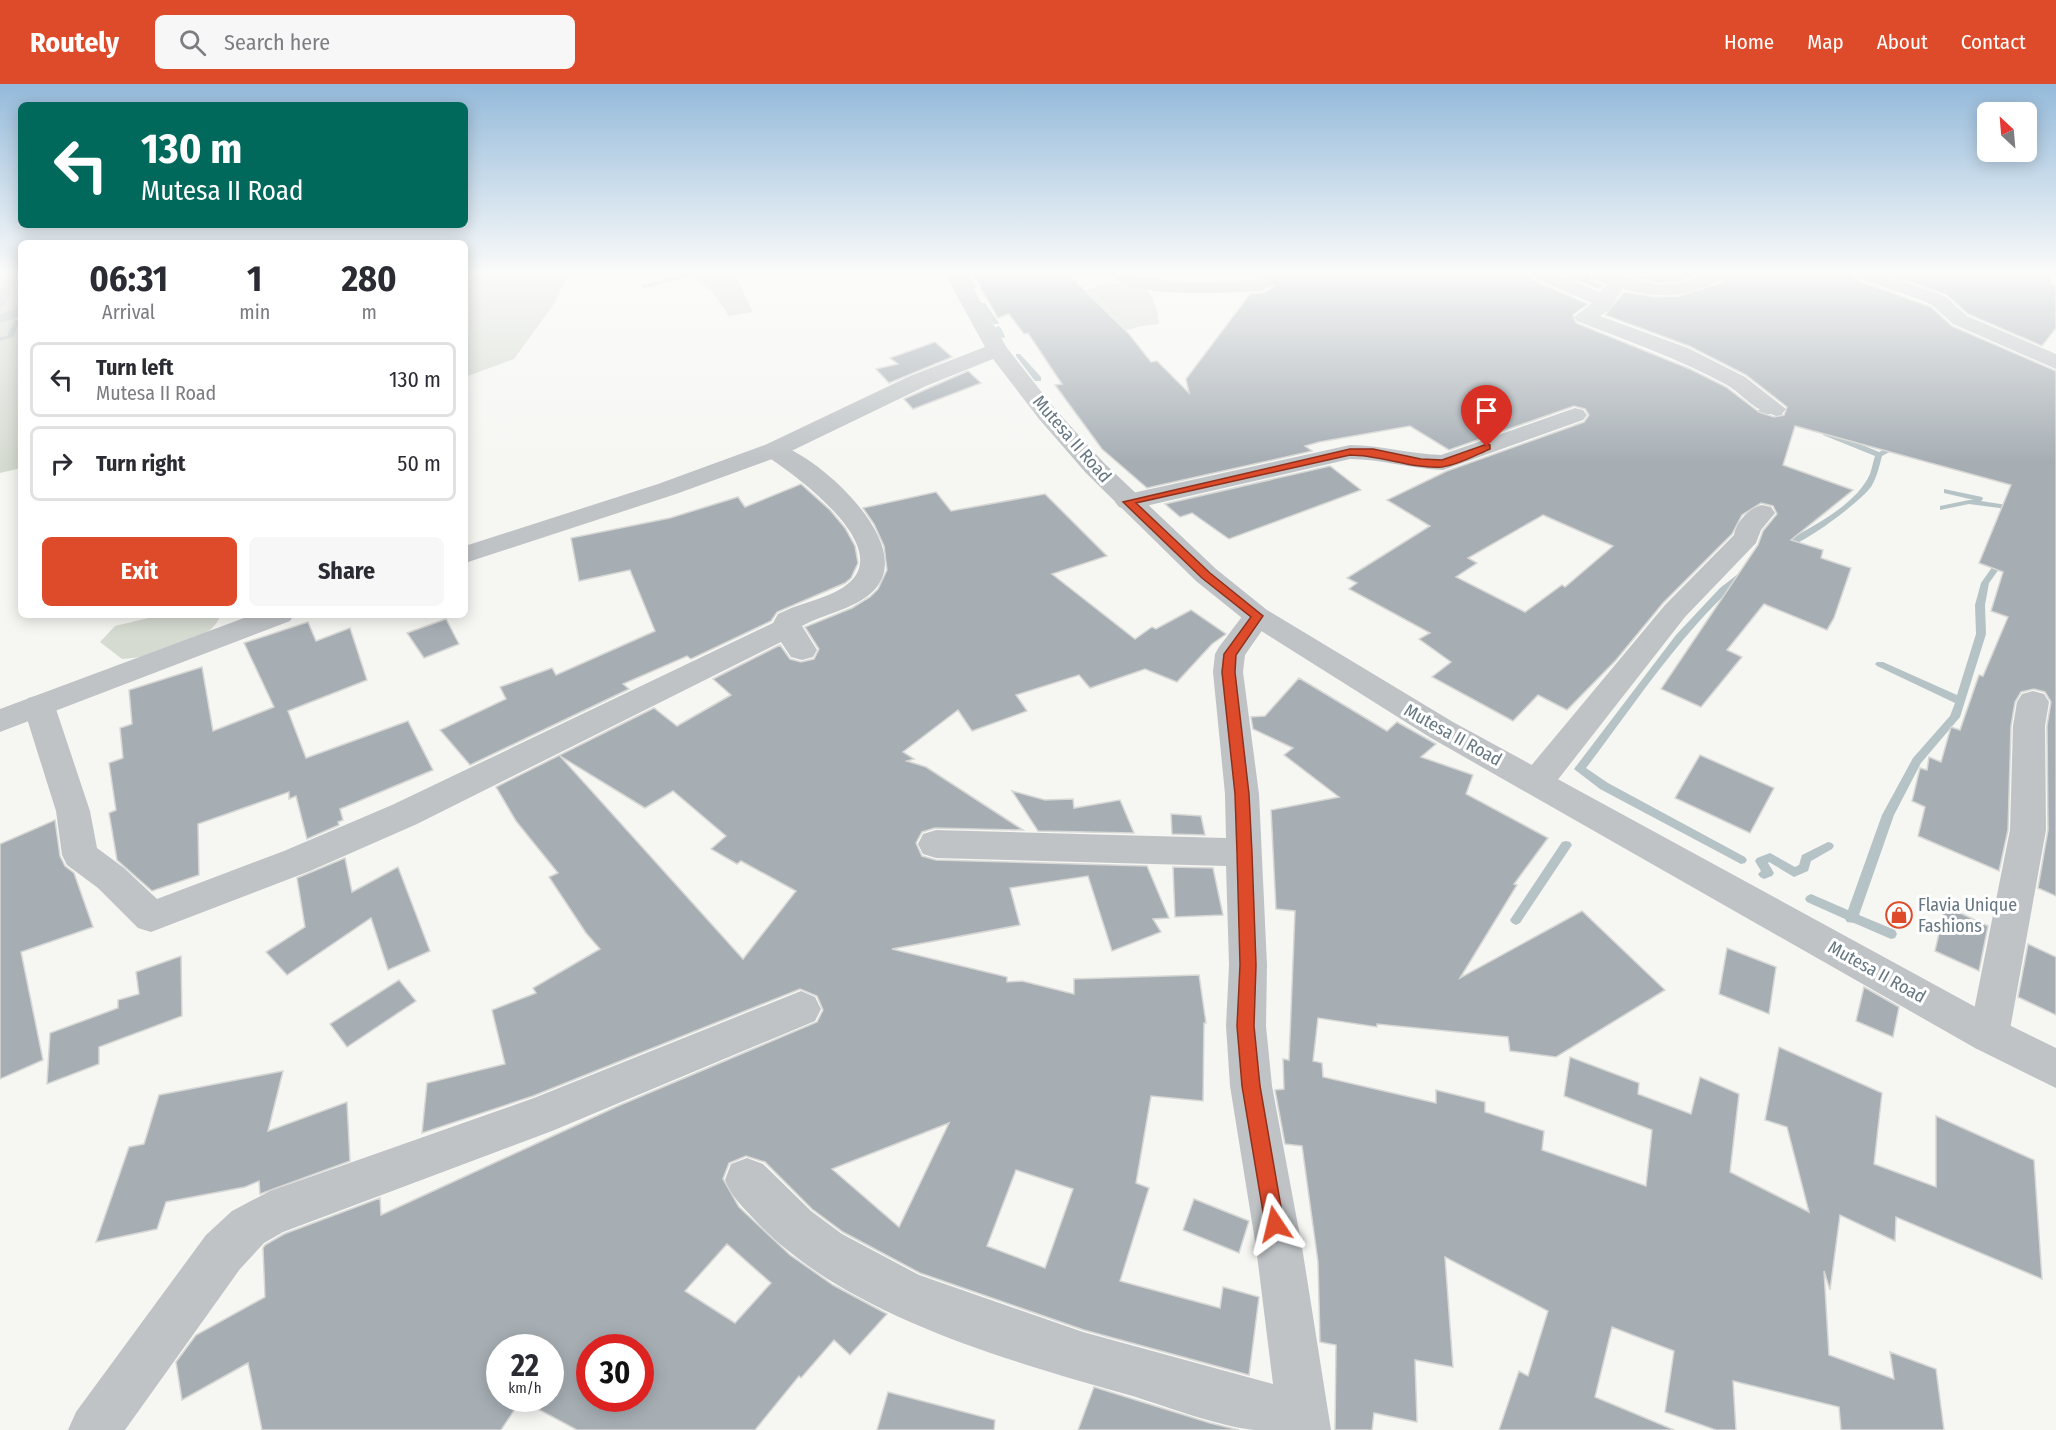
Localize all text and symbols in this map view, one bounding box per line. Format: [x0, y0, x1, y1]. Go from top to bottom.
search box [155, 15, 575, 69]
text: Routely [30, 26, 119, 59]
icon: search [176, 26, 209, 59]
text: Search here [224, 29, 330, 56]
text: Home [1724, 29, 1774, 55]
text: Map [1807, 29, 1844, 55]
text: About [1877, 29, 1928, 55]
text: Contact [1961, 29, 2026, 55]
north arrow [1977, 102, 2037, 162]
map controls [1977, 102, 2037, 162]
text: 130 m [141, 124, 242, 174]
icon: left [42, 126, 120, 204]
text: Mutesa II Road [141, 175, 303, 207]
text: 06:31 [89, 257, 168, 301]
text: 1 [247, 257, 262, 301]
text: 280 [341, 257, 397, 301]
text: Arrival [102, 300, 155, 324]
text: min [239, 300, 270, 324]
text: m [361, 300, 377, 324]
text: Turn left [96, 354, 174, 381]
icon: left [45, 363, 78, 396]
text: 130 m [389, 366, 441, 393]
text: Mutesa II Road [96, 381, 216, 405]
pin [1461, 385, 1512, 447]
street label: Mutesa II Road [1028, 391, 1116, 487]
icon: arrive [1470, 394, 1503, 427]
icon: right [45, 447, 78, 480]
text: Turn right [96, 450, 185, 477]
text: 50 m [397, 450, 441, 477]
button: Exit [42, 537, 237, 606]
button: Share [249, 537, 444, 606]
street label: Mutesa II Road [1400, 699, 1506, 771]
place label: Flavia Unique Fashions [1918, 894, 2017, 937]
shop icon: Flavia Unique Fashions [1884, 900, 1914, 930]
street label: Mutesa II Road [1824, 936, 1930, 1008]
position arrow [1243, 1192, 1307, 1256]
speed limit sign: 30 [576, 1334, 654, 1412]
text: 22 [511, 1348, 539, 1384]
text: km/h [508, 1379, 542, 1397]

